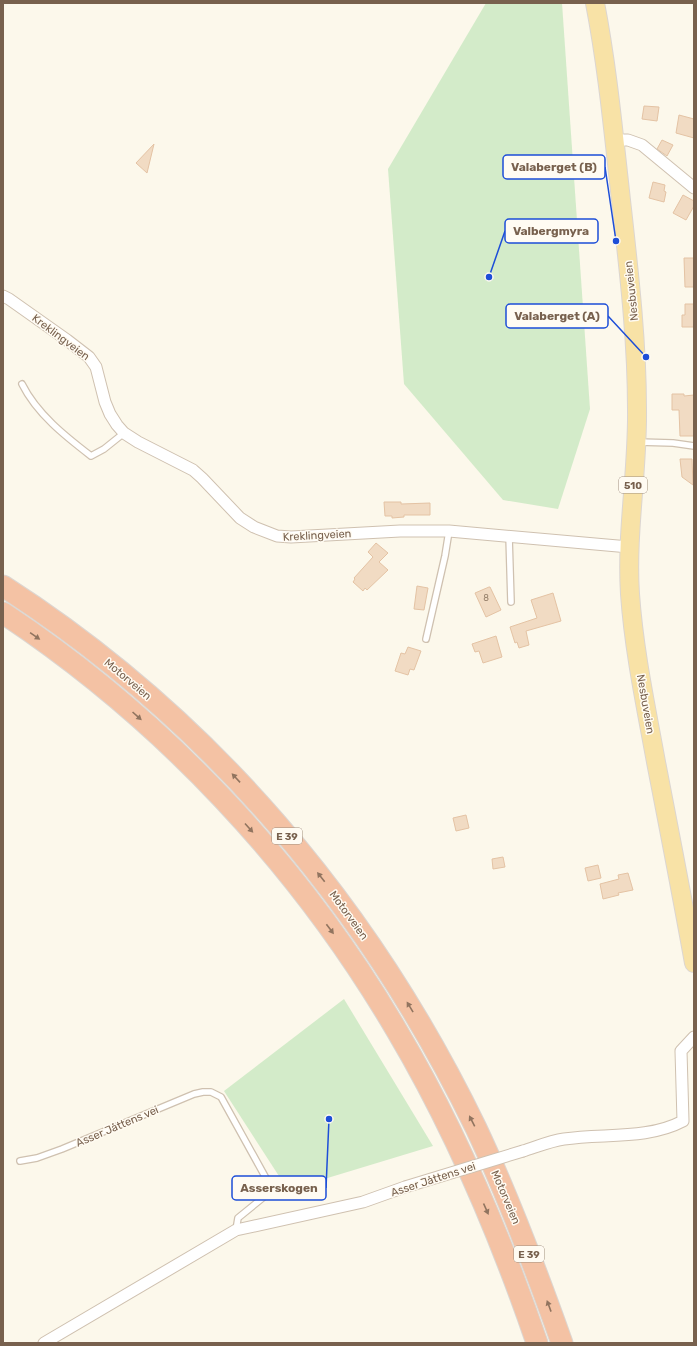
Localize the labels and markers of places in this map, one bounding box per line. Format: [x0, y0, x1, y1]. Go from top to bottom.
callout: Valaberget (B) [503, 155, 605, 179]
callout: Valbergmyra [505, 219, 598, 243]
callout: Valaberget (A) [506, 304, 608, 328]
callout: Asserskogen [232, 1176, 326, 1200]

